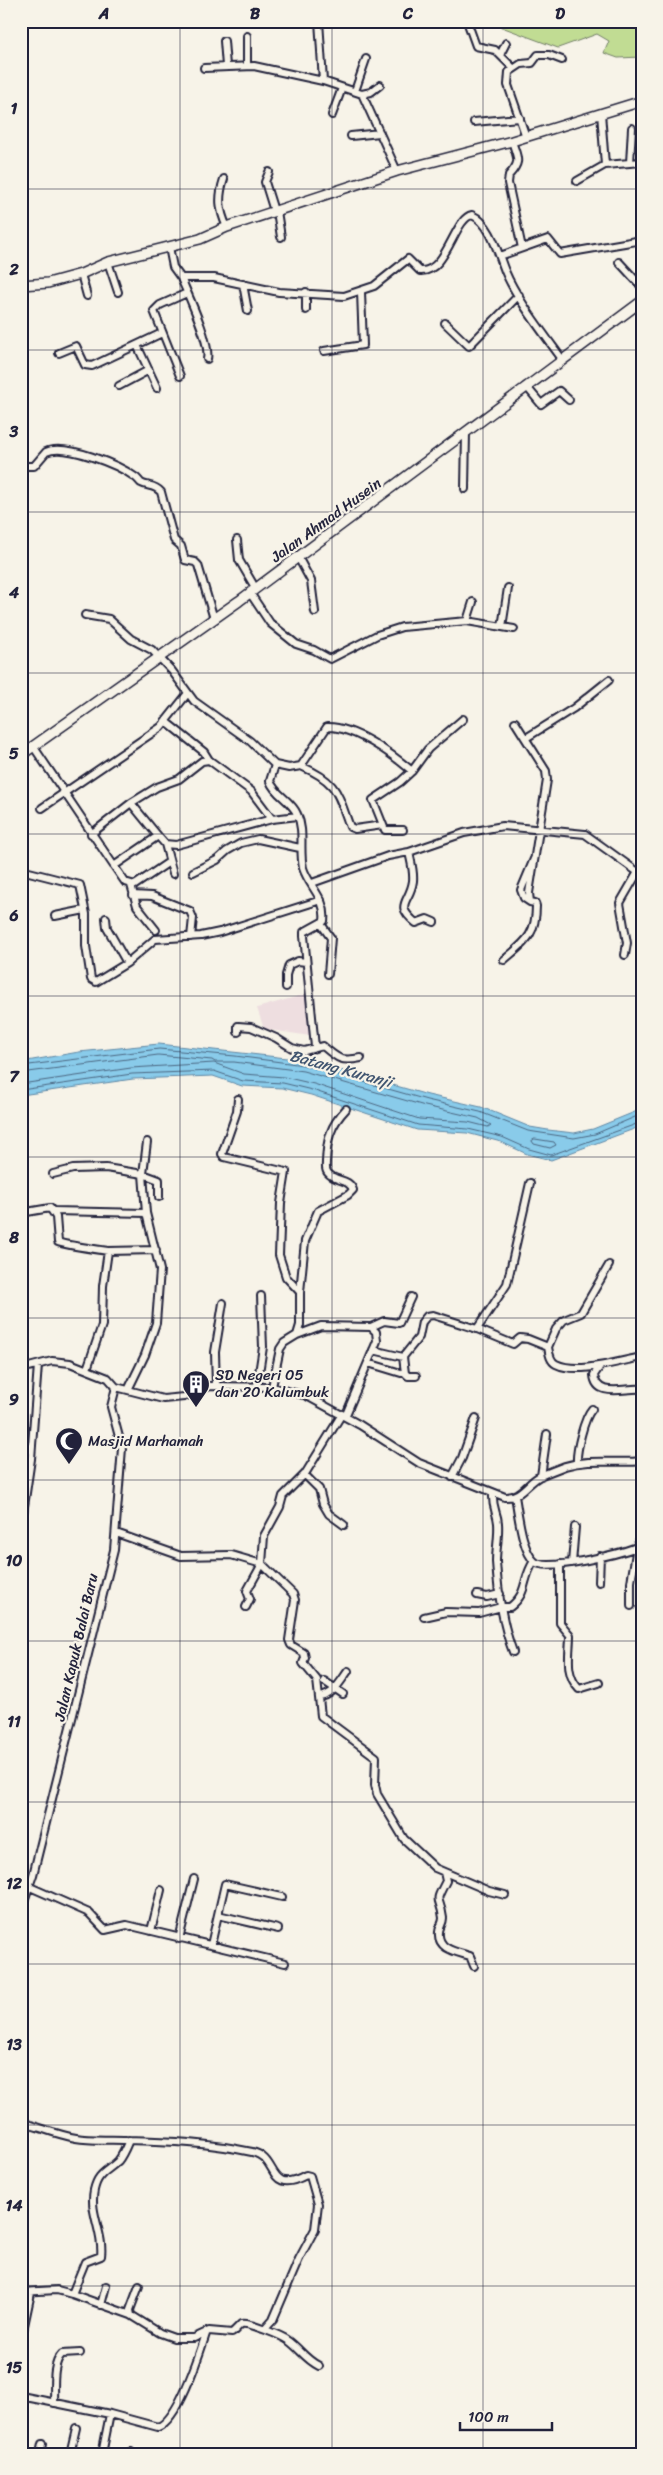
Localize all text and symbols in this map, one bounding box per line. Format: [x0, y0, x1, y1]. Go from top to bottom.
text: A [98, 0, 109, 28]
text: B [250, 0, 261, 28]
text: C [402, 0, 414, 28]
text: D [555, 0, 565, 28]
text: 1 [11, 94, 18, 123]
text: 2 [8, 255, 19, 284]
text: 3 [9, 417, 19, 446]
street label: Jalan Ahmad Husein [264, 471, 387, 570]
text: 4 [8, 578, 19, 607]
text: 5 [9, 739, 19, 768]
text: 6 [8, 901, 19, 930]
water label: Batang Kuranji [287, 1041, 399, 1097]
text: 7 [9, 1062, 20, 1091]
text: 8 [8, 1223, 19, 1252]
place label: SD Negeri 05 dan 20 Kalumbuk [215, 1362, 330, 1405]
building icon: SD Negeri 05 dan 20 Kalumbuk [181, 1369, 211, 1408]
text: 9 [9, 1385, 19, 1414]
mosque icon: Masjid Marhamah [54, 1426, 84, 1465]
place label: Masjid Marhamah [88, 1428, 204, 1454]
text: 10 [6, 1546, 22, 1575]
street label: Jalan Kapuk Balai Baru [46, 1571, 106, 1724]
text: 11 [7, 1707, 21, 1736]
text: 12 [6, 1869, 23, 1898]
text: 13 [6, 2030, 22, 2059]
text: 14 [6, 2191, 22, 2220]
text: 15 [6, 2353, 23, 2382]
scale bar [460, 2400, 553, 2432]
text: 100 m [468, 2404, 509, 2430]

